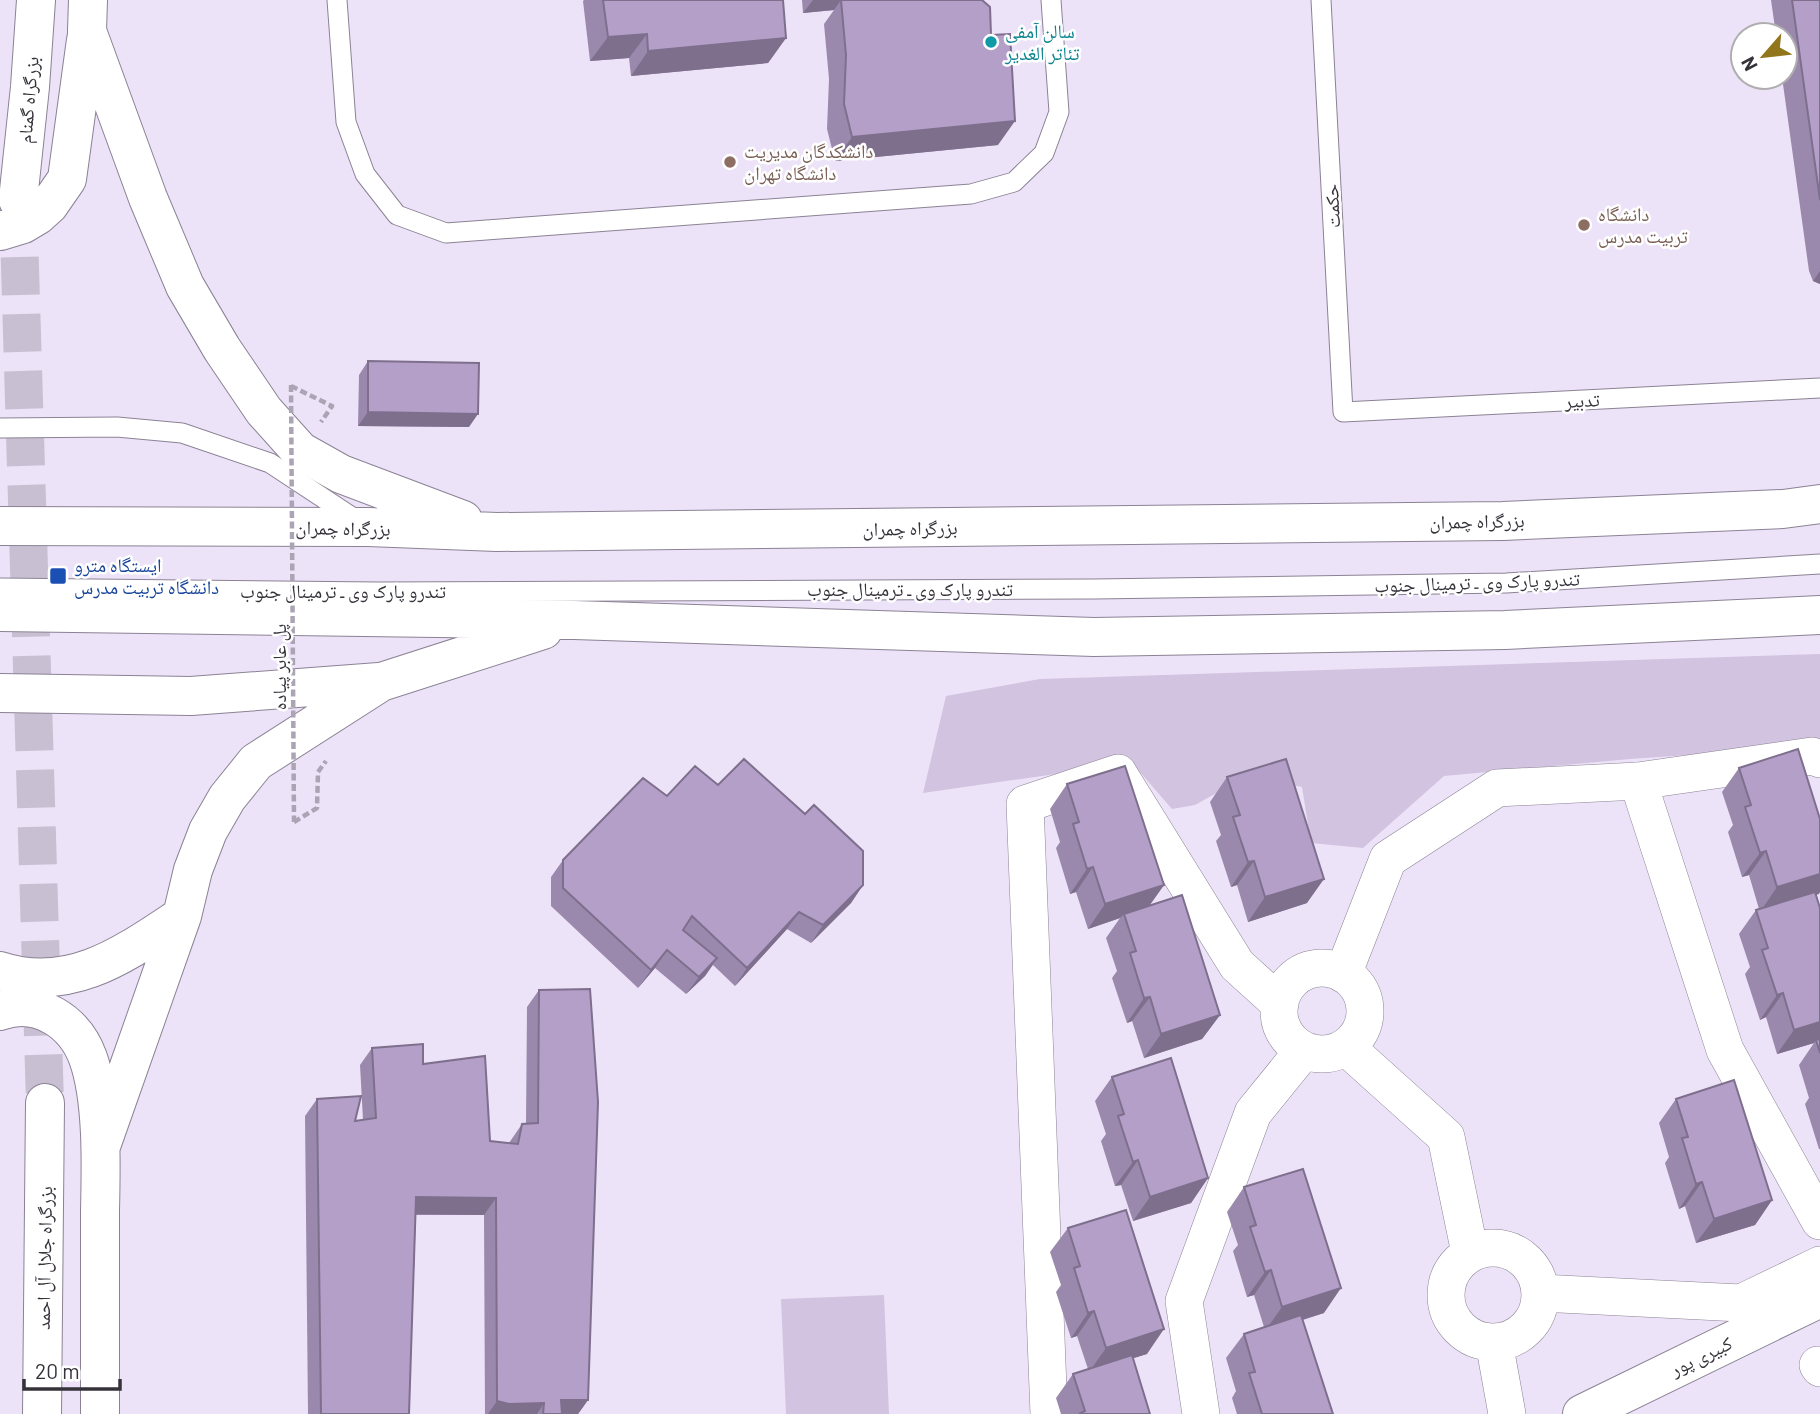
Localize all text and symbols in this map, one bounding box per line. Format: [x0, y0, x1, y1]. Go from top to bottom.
place label: سالن آمفی تئاتر الغدير [1004, 19, 1080, 65]
north arrow [1729, 21, 1799, 91]
marker: سالن آمفی تئاتر الغدير [983, 34, 999, 50]
text: N [1735, 53, 1762, 75]
street label: بزرگراه گمنام [12, 55, 46, 145]
place label: دانشکدگان مدیریت دانشگاه تهران [744, 139, 874, 185]
marker: دانشکدگان مدیریت دانشگاه تهران [722, 154, 738, 170]
street label: حکمت [1319, 183, 1344, 229]
place label: دانشگاه تربیت مدرس [1598, 202, 1688, 248]
marker: دانشگاه تربیت مدرس [1576, 217, 1592, 233]
street label: تدبیر [1563, 387, 1601, 413]
street label: بزرگراه چمران [1429, 508, 1525, 534]
street label: بزرگراه چمران [295, 515, 391, 541]
street label: بزرگراه چمران [862, 515, 958, 541]
place label: ایستگاه مترو دانشگاه تربیت مدرس [74, 553, 219, 599]
marker: ایستگاه مترو دانشگاه تربیت مدرس [48, 566, 68, 586]
street label: تندرو پارک وی ـ ترمینال جنوب [1374, 566, 1581, 598]
street label: تندرو پارک وی ـ ترمینال جنوب [807, 577, 1013, 601]
street label: تندرو پارک وی ـ ترمینال جنوب [240, 579, 446, 603]
street label: پل عابر پیاده [267, 624, 291, 710]
street label: بزرگراه جلال آل احمد [31, 1186, 57, 1330]
street label: کبیری پور [1665, 1331, 1736, 1382]
scale bar [24, 1348, 121, 1392]
text: 20 m [35, 1358, 80, 1383]

